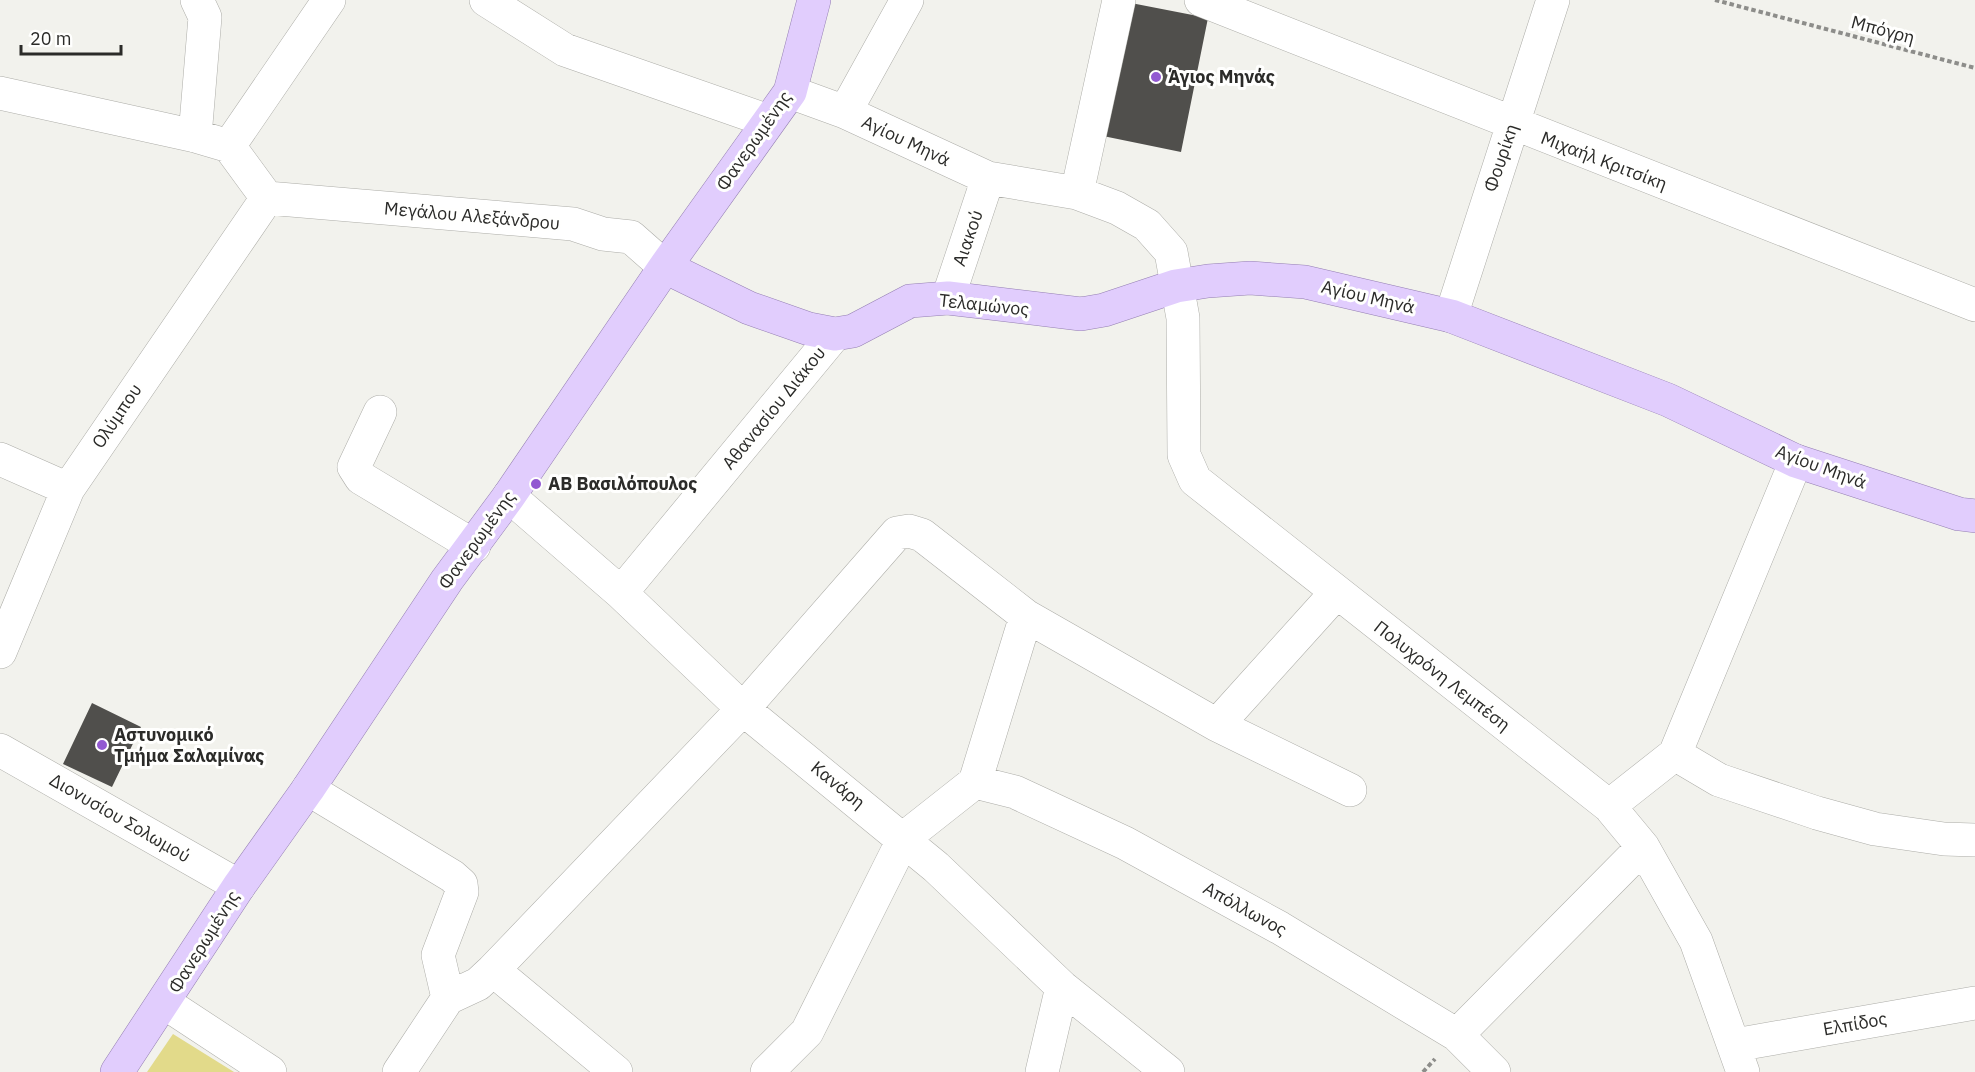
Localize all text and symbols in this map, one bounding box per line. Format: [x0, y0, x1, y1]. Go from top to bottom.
street label: Μπόγρη [1849, 10, 1917, 49]
scale bar [21, 18, 122, 56]
text: 20 m [30, 27, 72, 50]
place label: Άγιος Μηνάς [1168, 65, 1275, 88]
marker: Άγιος Μηνάς [1149, 70, 1163, 84]
street label: Φανερωμένης [711, 86, 797, 195]
street label: Αγίου Μηνά [858, 110, 954, 171]
street label: Φουρίκη [1478, 121, 1523, 195]
street label: Μιχαήλ Κριτσίκη [1538, 126, 1671, 195]
street label: Μεγάλου Αλεξάνδρου [383, 196, 561, 235]
street label: Αιακού [947, 207, 988, 269]
street label: Αγίου Μηνά [1319, 275, 1417, 318]
street label: Τελαμώνος [938, 288, 1031, 321]
street label: Αθανασίου Διάκου [717, 341, 830, 474]
street label: Ολύμπου [87, 379, 147, 453]
street label: Αγίου Μηνά [1773, 439, 1870, 494]
place label: ΑΒ Βασιλόπουλος [548, 472, 697, 495]
marker: ΑΒ Βασιλόπουλος [529, 477, 543, 491]
street label: Φανερωμένης [433, 486, 520, 594]
street label: Πολυχρόνη Λεμπέση [1370, 615, 1515, 736]
place label: Αστυνομικό Τμήμα Σαλαμίνας [114, 723, 264, 767]
marker: Αστυνομικό Τμήμα Σαλαμίνας [95, 738, 109, 752]
street label: Κανάρη [806, 756, 870, 814]
street label: Διονυσίου Σολωμού [46, 768, 195, 867]
street label: Απόλλωνος [1199, 876, 1291, 941]
street label: Φανερωμένης [163, 886, 244, 997]
street label: Ελπίδος [1821, 1007, 1889, 1040]

